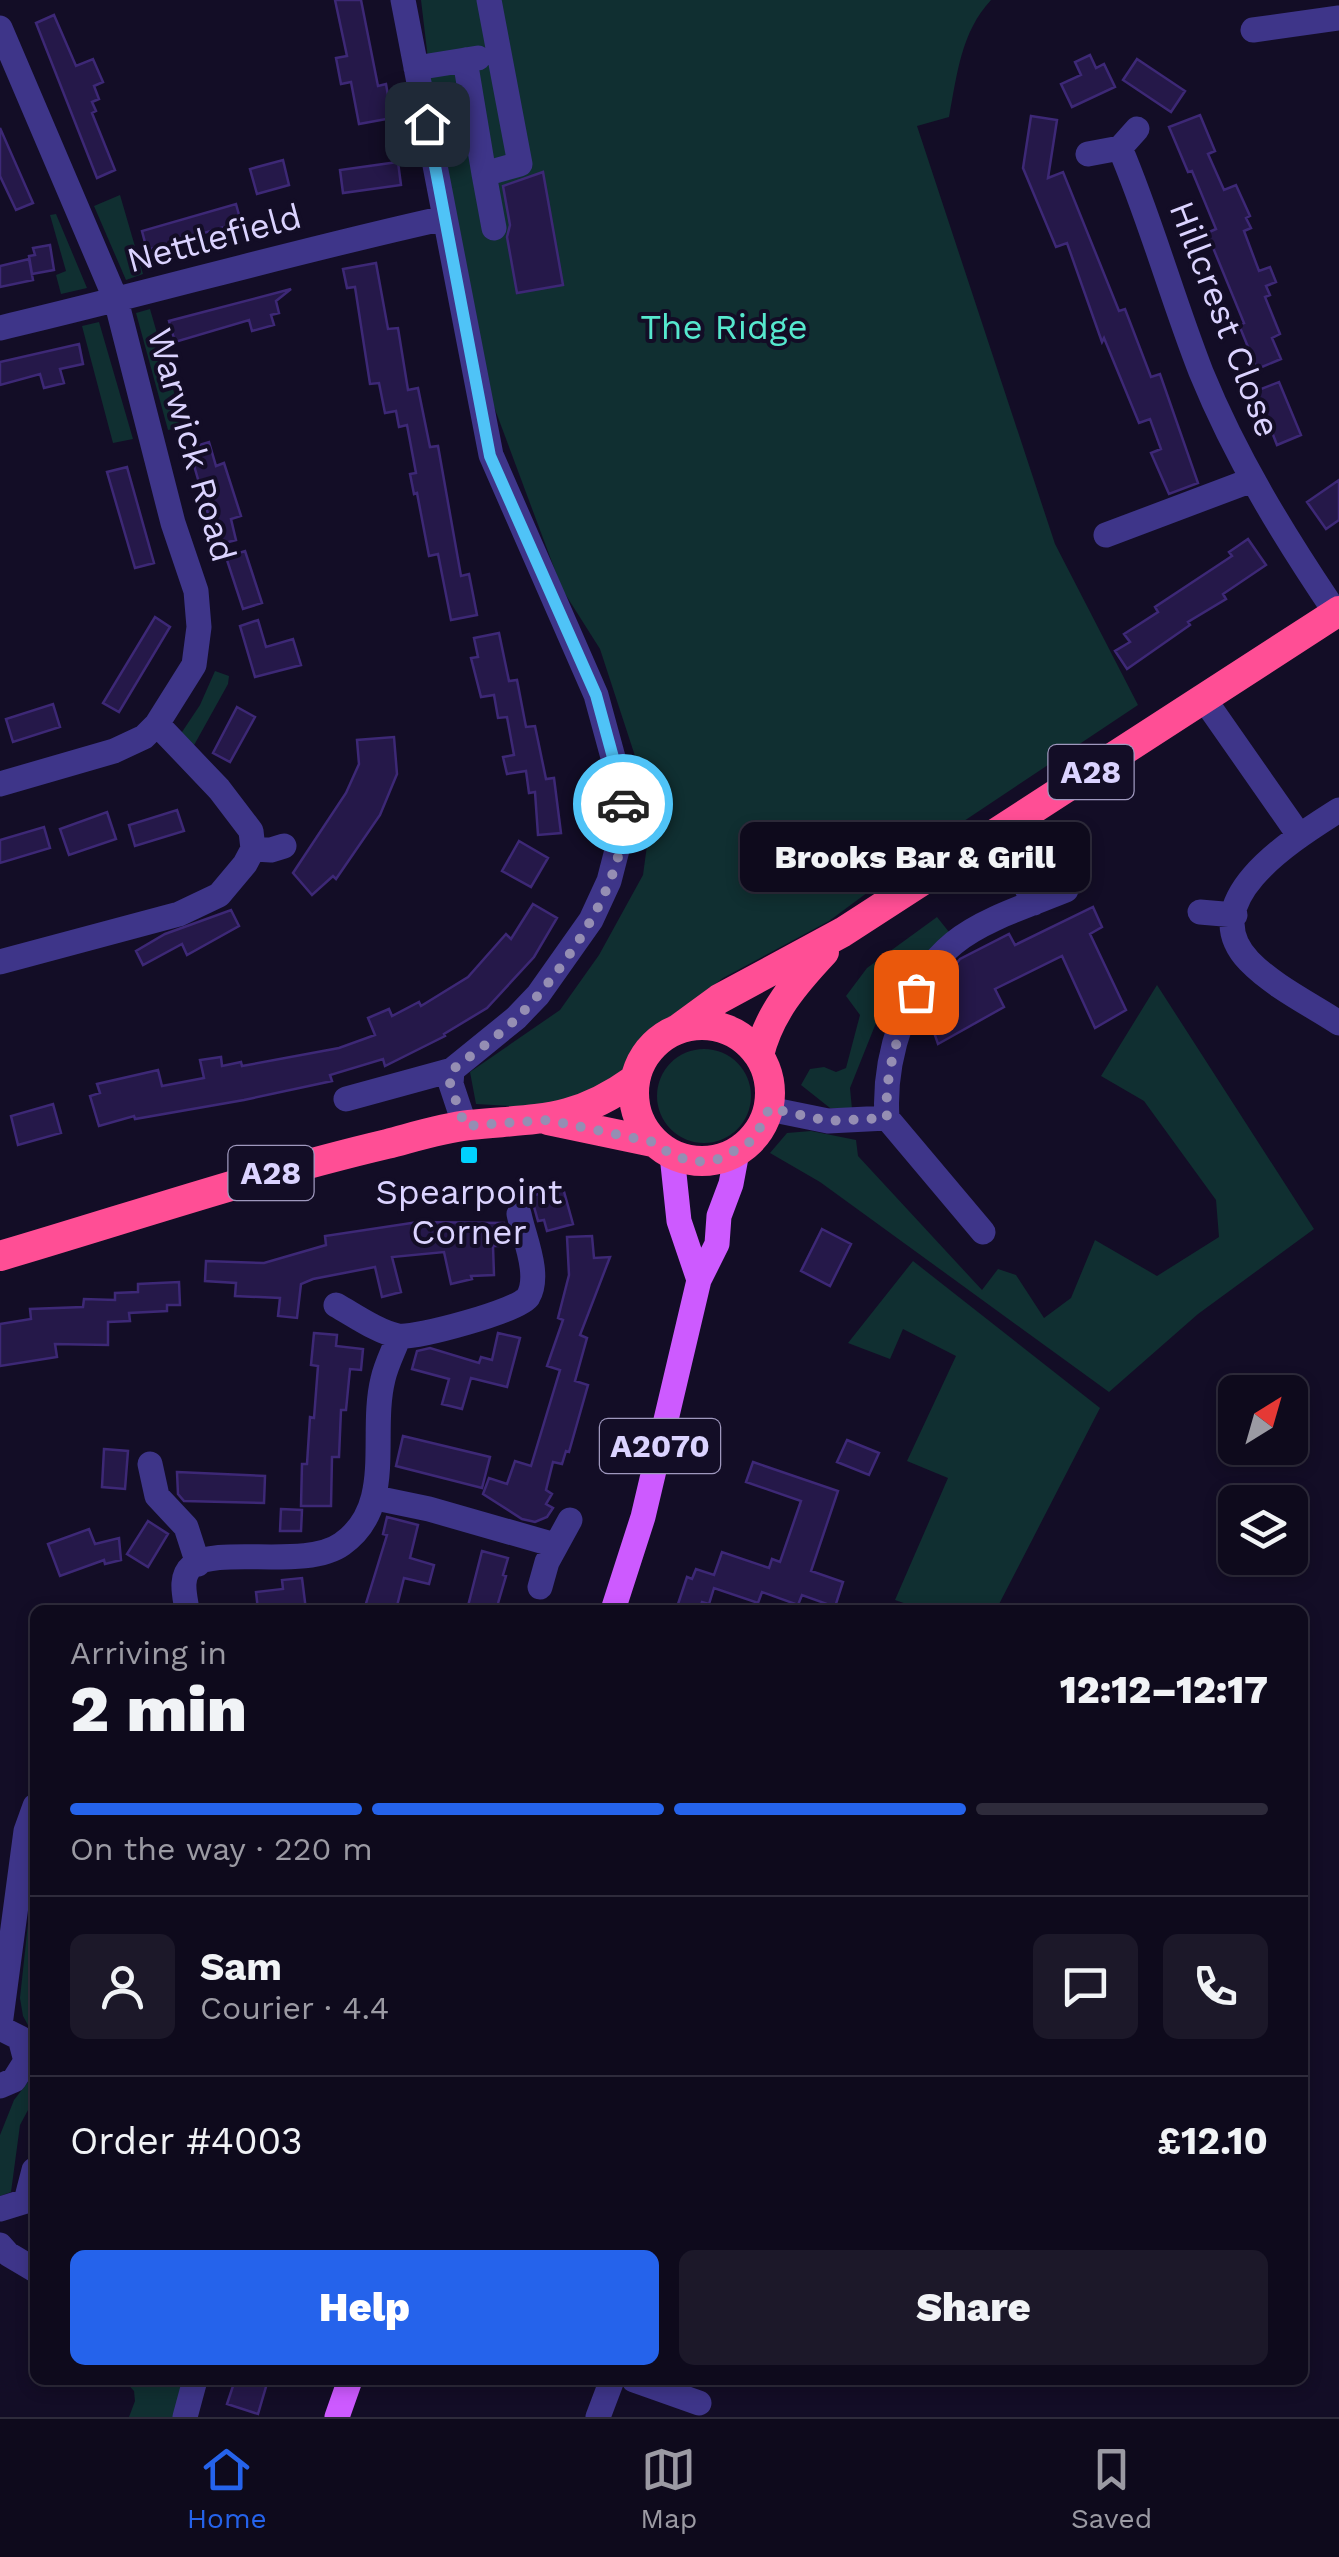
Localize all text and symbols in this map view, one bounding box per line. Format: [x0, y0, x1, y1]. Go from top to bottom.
pin [385, 82, 470, 167]
icon: home [400, 97, 455, 152]
street label: Nettlefield [122, 195, 306, 281]
street label: Hillcrest Close [1161, 195, 1289, 443]
park label: The Ridge [640, 306, 808, 348]
street label: Warwick Road [139, 323, 245, 567]
road number: A28 [1048, 745, 1134, 799]
courier [573, 754, 673, 854]
icon: car [596, 777, 651, 832]
callout: Brooks Bar & Grill [741, 822, 1091, 892]
text: Brooks Bar & Grill [774, 838, 1056, 876]
pin [874, 950, 959, 1035]
icon: bag [889, 965, 944, 1020]
marker: Spearpoint Corner [458, 1144, 480, 1166]
road number: A28 [228, 1146, 314, 1200]
place label: Spearpoint Corner [376, 1171, 563, 1253]
north arrow [1218, 1375, 1308, 1465]
map controls [1218, 1375, 1308, 1575]
road number: A2070 [600, 1419, 720, 1473]
button: layers [1218, 1485, 1308, 1575]
text: Arriving in [70, 1634, 227, 1672]
text: 12:12–12:17 [1060, 1668, 1268, 1712]
text: 2 min [70, 1671, 247, 1747]
text: On the way · 220 m [70, 1830, 373, 1868]
button: person [70, 1934, 175, 2039]
button: chat [1033, 1934, 1138, 2039]
button: phone [1163, 1934, 1268, 2039]
text: Sam [200, 1945, 282, 1989]
text: Courier · 4.4 [200, 1989, 389, 2027]
text: Order #4003 [70, 2119, 303, 2163]
text: £12.10 [1157, 2119, 1268, 2163]
button: Help [70, 2250, 659, 2365]
button: Share [679, 2250, 1268, 2365]
tab: Home [187, 2442, 267, 2535]
tab: Map [640, 2442, 697, 2535]
tab: Saved [1071, 2442, 1152, 2535]

